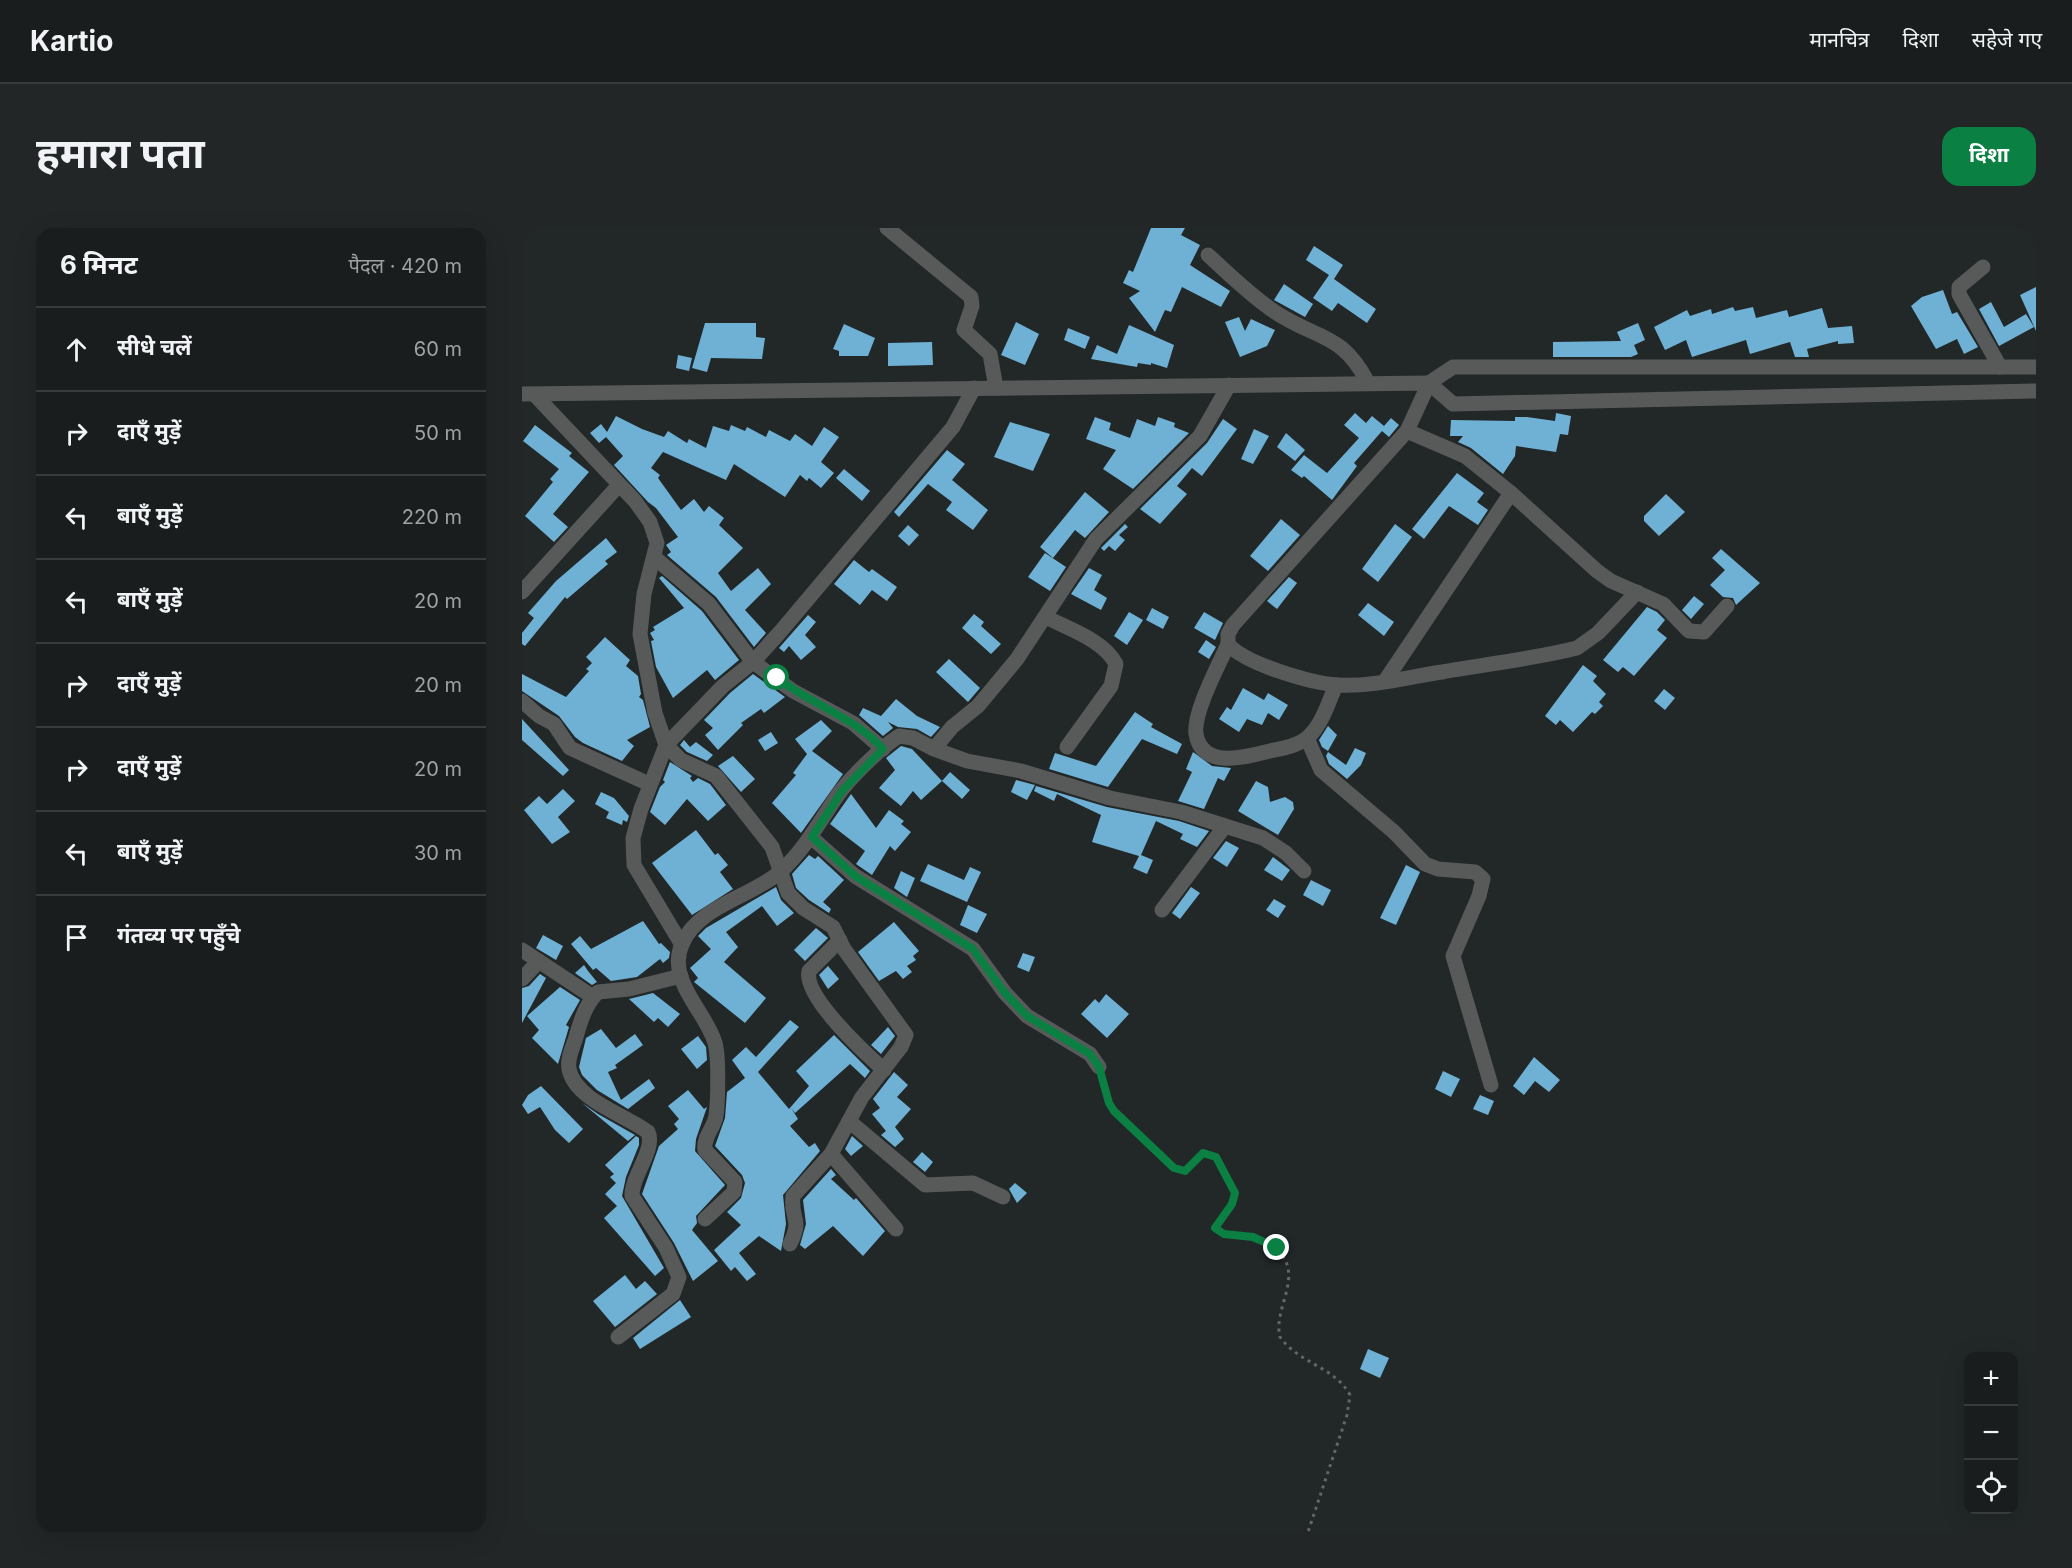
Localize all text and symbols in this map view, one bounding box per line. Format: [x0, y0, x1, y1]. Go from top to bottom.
text: Kartio [30, 24, 113, 58]
text: मानचित्र [1809, 27, 1869, 52]
text: दिशा [1902, 27, 1939, 52]
text: सहेजे गए [1972, 27, 2042, 52]
text: हमारा पता [36, 127, 205, 178]
button: दिशा [1942, 127, 2036, 186]
text: 6 मिनट [60, 249, 138, 280]
text: पैदल · 420 m [349, 254, 462, 278]
icon: ahead [60, 333, 93, 366]
text: सीधे चलें [117, 334, 192, 360]
text: 60 m [414, 337, 462, 361]
icon: right [60, 417, 93, 450]
text: दाएँ मुड़ें [117, 418, 181, 444]
text: 50 m [414, 421, 462, 445]
icon: left [60, 501, 93, 534]
text: बाएँ मुड़ें [117, 502, 183, 528]
text: 220 m [402, 505, 462, 529]
icon: left [60, 585, 93, 618]
text: बाएँ मुड़ें [117, 586, 183, 612]
text: 20 m [414, 589, 462, 613]
route start [763, 664, 789, 690]
icon: right [60, 669, 93, 702]
text: दाएँ मुड़ें [117, 670, 181, 696]
text: 20 m [414, 673, 462, 697]
icon: right [60, 753, 93, 786]
text: दाएँ मुड़ें [117, 754, 181, 780]
text: 20 m [414, 757, 462, 781]
icon: left [60, 837, 93, 870]
text: बाएँ मुड़ें [117, 838, 183, 864]
text: 30 m [414, 841, 462, 865]
icon: arrive [60, 921, 93, 954]
text: गंतव्य पर पहुँचे [117, 922, 241, 948]
route end [1263, 1234, 1289, 1260]
map controls [1964, 1352, 2018, 1514]
button: + [1964, 1352, 2018, 1406]
button: − [1964, 1406, 2018, 1460]
button: locate [1964, 1460, 2018, 1514]

